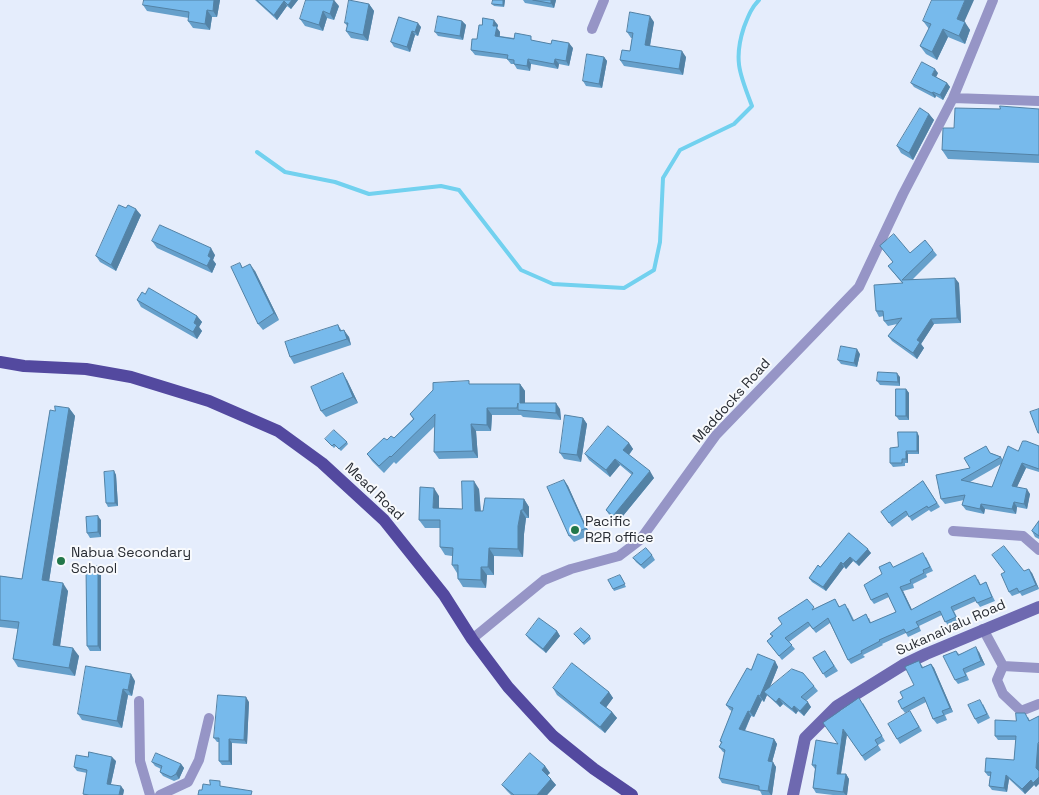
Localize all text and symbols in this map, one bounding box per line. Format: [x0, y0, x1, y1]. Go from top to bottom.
street label: Maddocks Road [690, 355, 774, 447]
street label: Mead Road [341, 460, 407, 524]
place label: Pacific R2R office [585, 514, 654, 546]
marker: Pacific R2R office [569, 524, 581, 536]
place label: Nabua Secondary School [71, 545, 191, 578]
marker: Nabua Secondary School [55, 555, 67, 567]
street label: Sukanaivalu Road [894, 596, 1008, 660]

